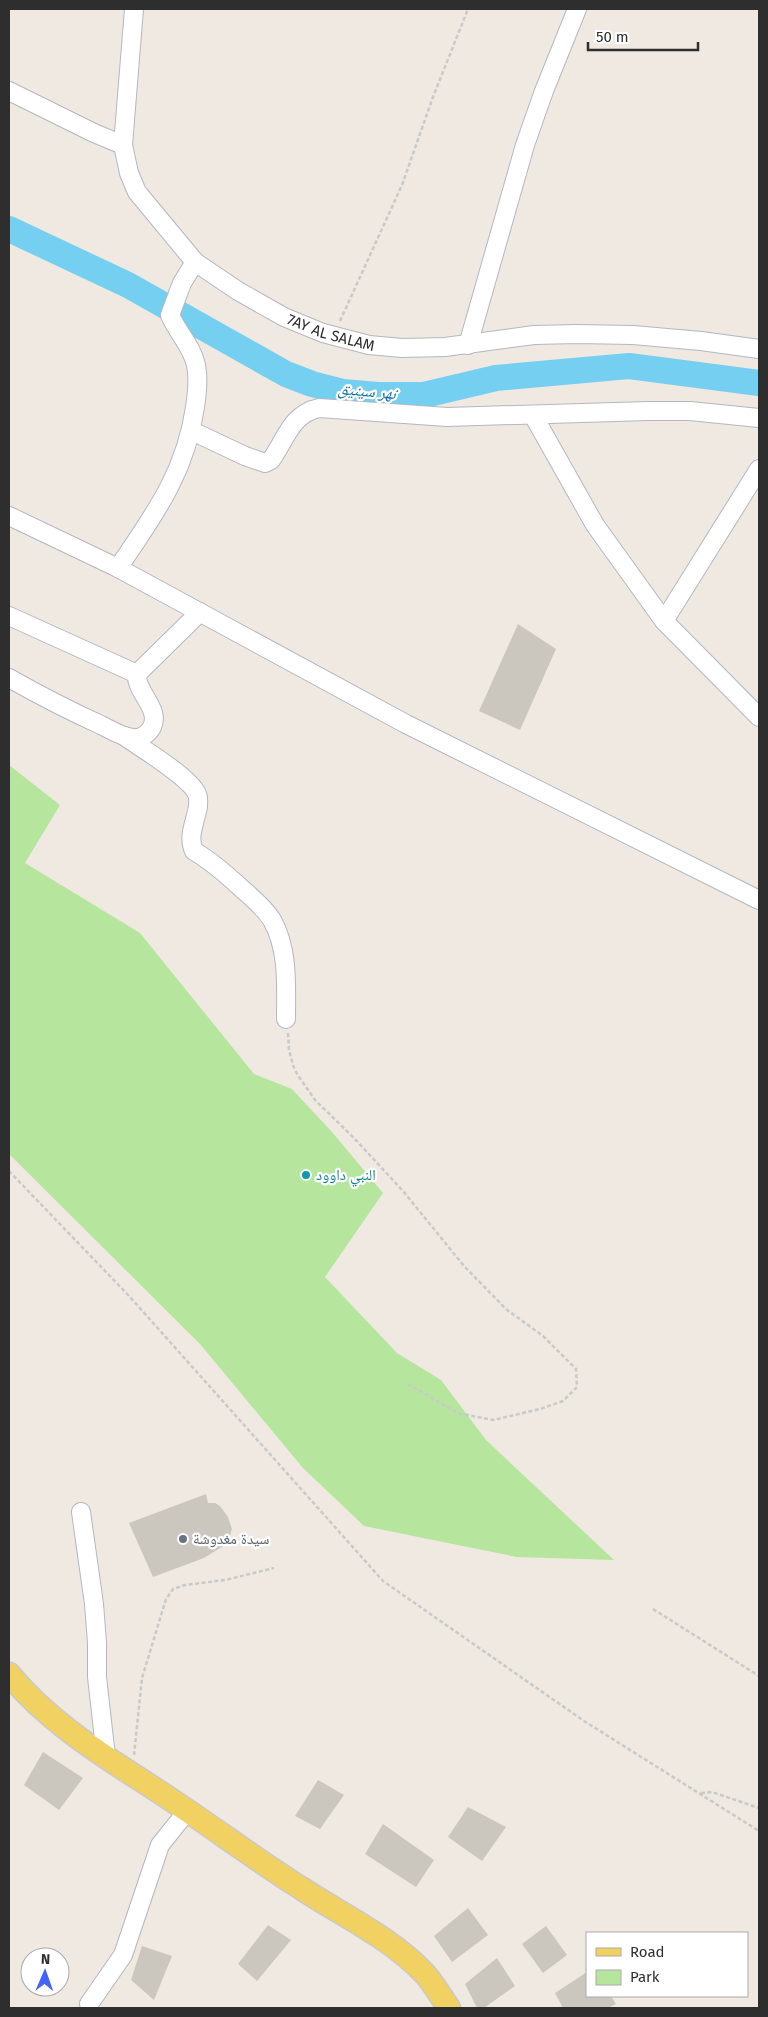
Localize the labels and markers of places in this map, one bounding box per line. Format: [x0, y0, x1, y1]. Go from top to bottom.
place label: النبي داوود [316, 1166, 376, 1187]
marker: النبي داوود [300, 1169, 312, 1181]
place label: سيدة مغدوشة [193, 1530, 269, 1548]
marker: سيدة مغدوشة [177, 1533, 189, 1545]

